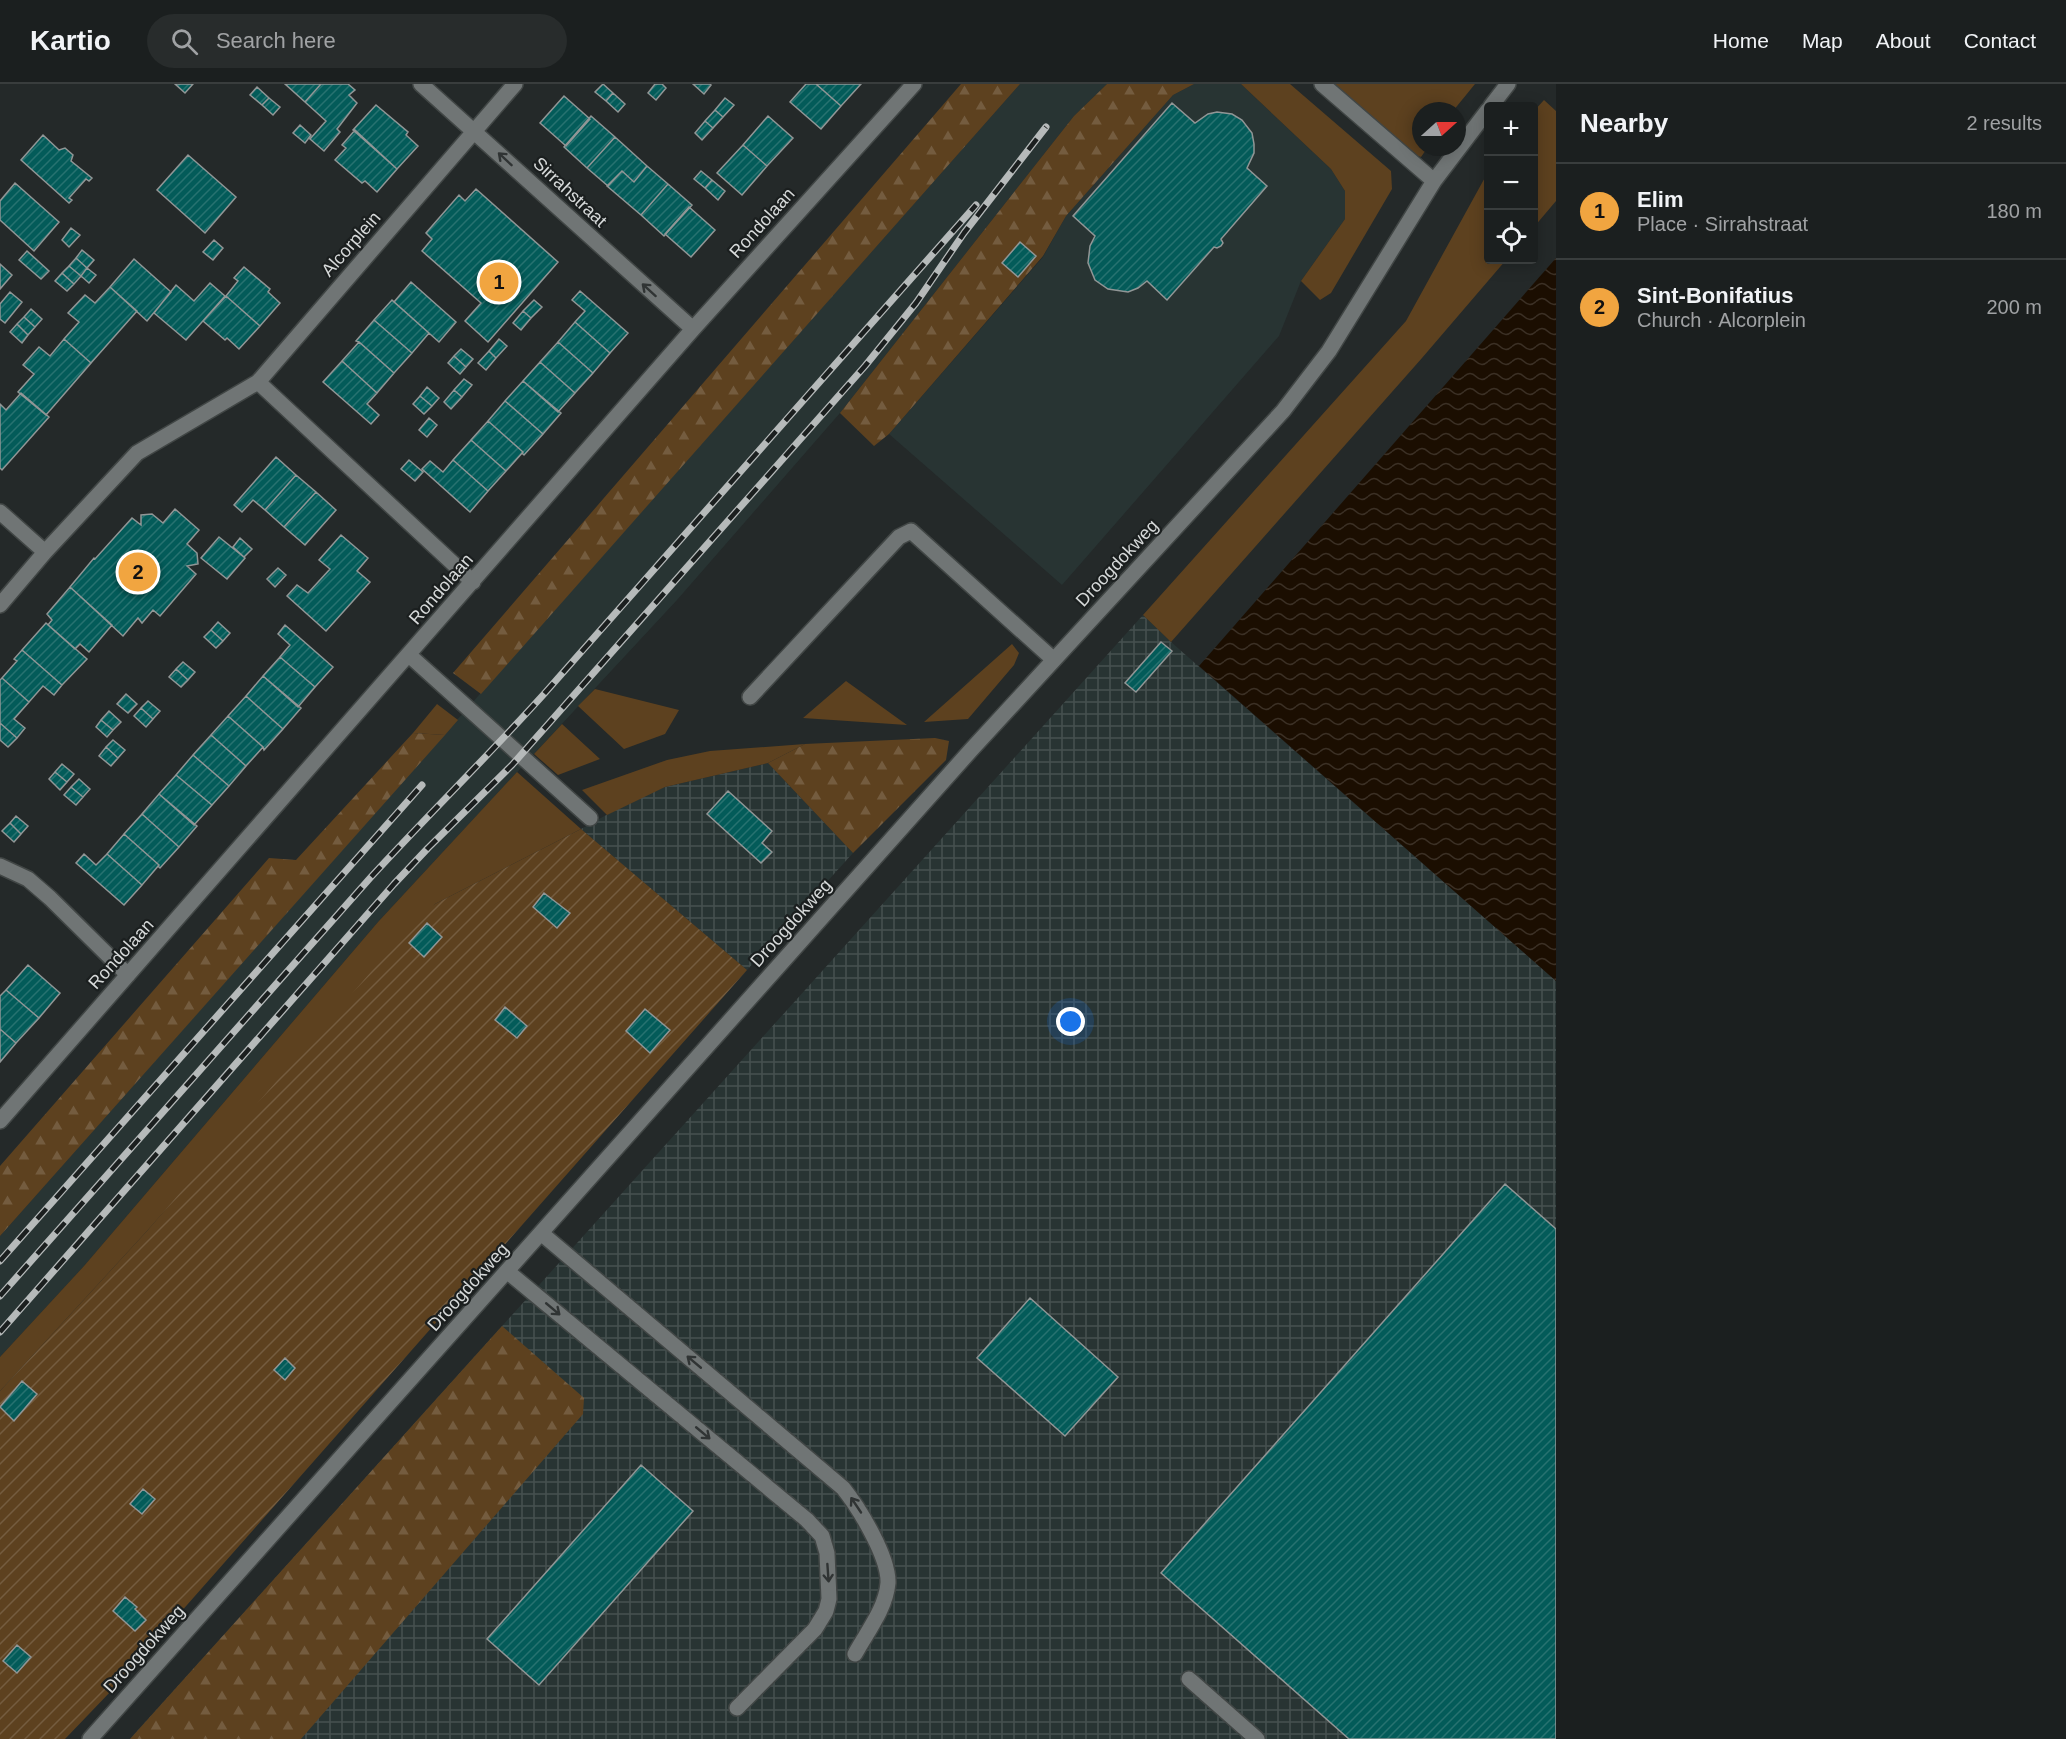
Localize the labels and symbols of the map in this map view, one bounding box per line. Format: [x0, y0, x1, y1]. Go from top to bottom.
north arrow [1412, 102, 1466, 156]
one-way arrow [497, 152, 512, 166]
street label: Sirrahstraat [529, 153, 611, 231]
street label: Rondolaan [725, 184, 799, 262]
street label: Alcorplein [318, 208, 384, 280]
pin: 1 [480, 260, 518, 304]
one-way arrow [642, 283, 657, 297]
street label: Droogdokweg [1072, 516, 1162, 610]
pin: 2 [118, 550, 158, 594]
street label: Rondolaan [405, 550, 477, 628]
street label: Droogdokweg [746, 875, 836, 971]
street label: Rondolaan [84, 915, 158, 993]
your location [1056, 1007, 1085, 1036]
street label: Droogdokweg [423, 1239, 513, 1335]
one-way arrow [545, 1302, 560, 1316]
one-way arrow [686, 1356, 702, 1369]
one-way arrow [695, 1427, 711, 1440]
one-way arrow [850, 1498, 862, 1514]
one-way arrow [823, 1562, 834, 1582]
street label: Droogdokweg [99, 1601, 189, 1697]

